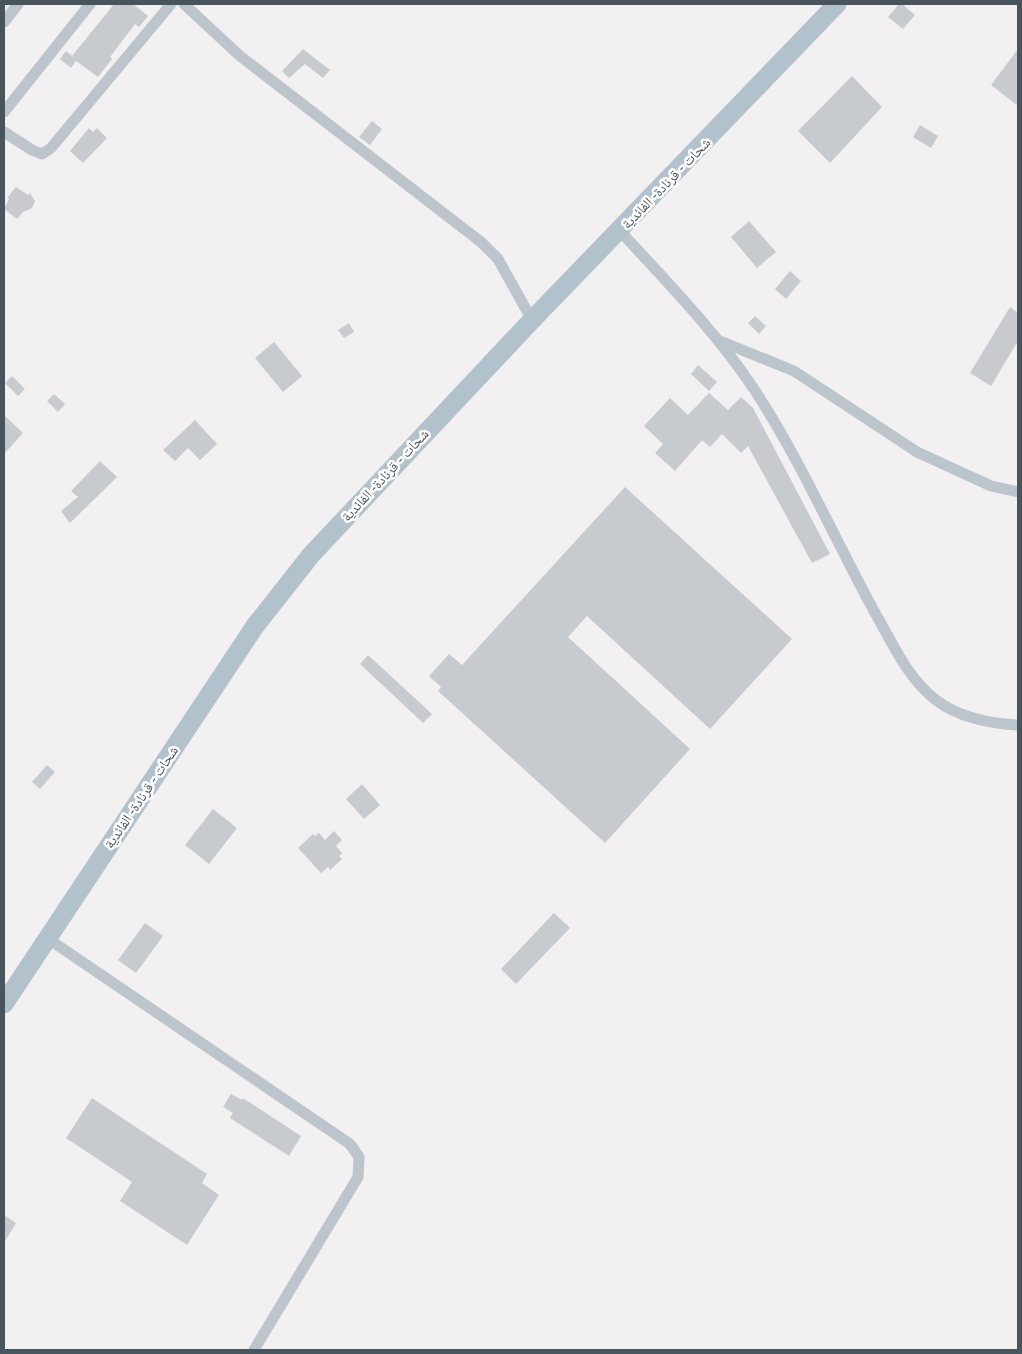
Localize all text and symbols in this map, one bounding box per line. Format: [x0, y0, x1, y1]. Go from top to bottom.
street label: شحات - قرنادة- الفائدية [617, 133, 714, 232]
street label: شحات - قرنادة- الفائدية [337, 424, 433, 525]
street label: شحات - قرنادة- الفائدية [99, 742, 182, 852]

